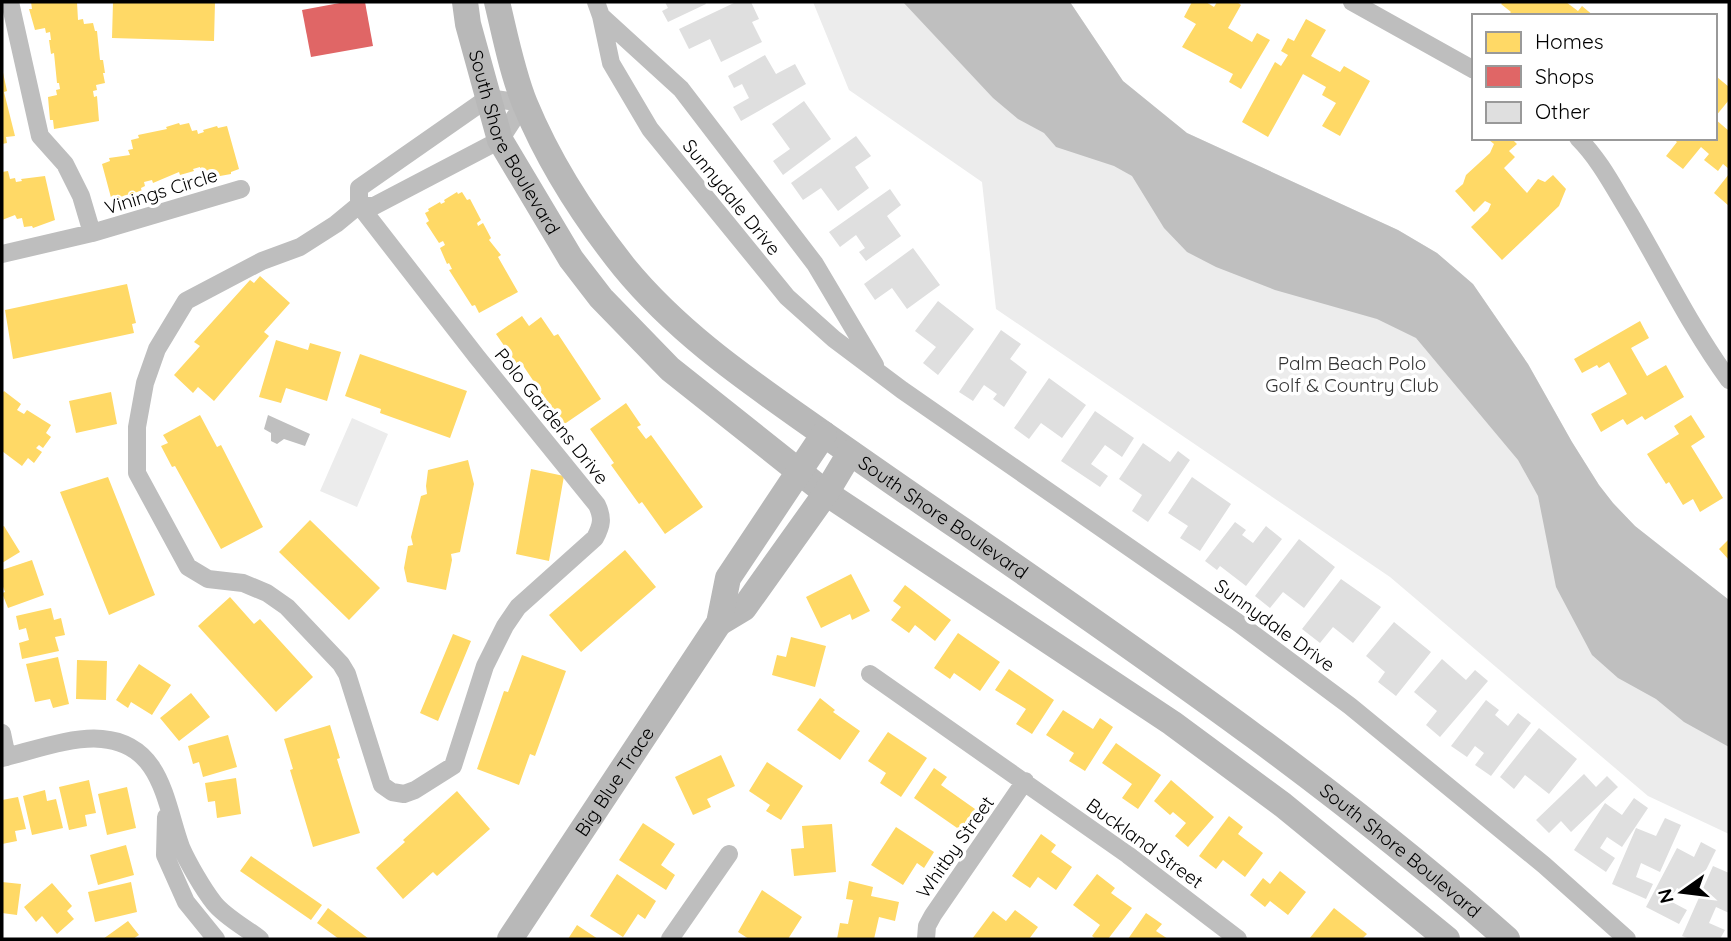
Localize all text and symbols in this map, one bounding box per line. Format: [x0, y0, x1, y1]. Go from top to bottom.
legend [1472, 14, 1717, 140]
text: Homes [1535, 28, 1604, 54]
street label: South Shore Boulevard [464, 47, 566, 239]
text: Shops [1535, 63, 1594, 89]
text: Other [1535, 98, 1590, 124]
street label: Sunnydale Drive [678, 134, 786, 260]
street label: Vinings Circle [102, 162, 220, 220]
street label: Polo Gardens Drive [490, 343, 614, 489]
park label: Palm Beach Polo Golf & Country Club [1265, 351, 1439, 397]
street label: South Shore Boulevard [854, 450, 1033, 584]
street label: Sunnydale Drive [1210, 573, 1340, 677]
street label: Big Blue Trace [569, 722, 659, 841]
street label: South Shore Boulevard [1315, 778, 1486, 923]
street label: Whitby Street [911, 791, 999, 903]
street label: Buckland Street [1082, 793, 1208, 893]
north arrow [1647, 857, 1717, 927]
text: N [1652, 886, 1679, 906]

